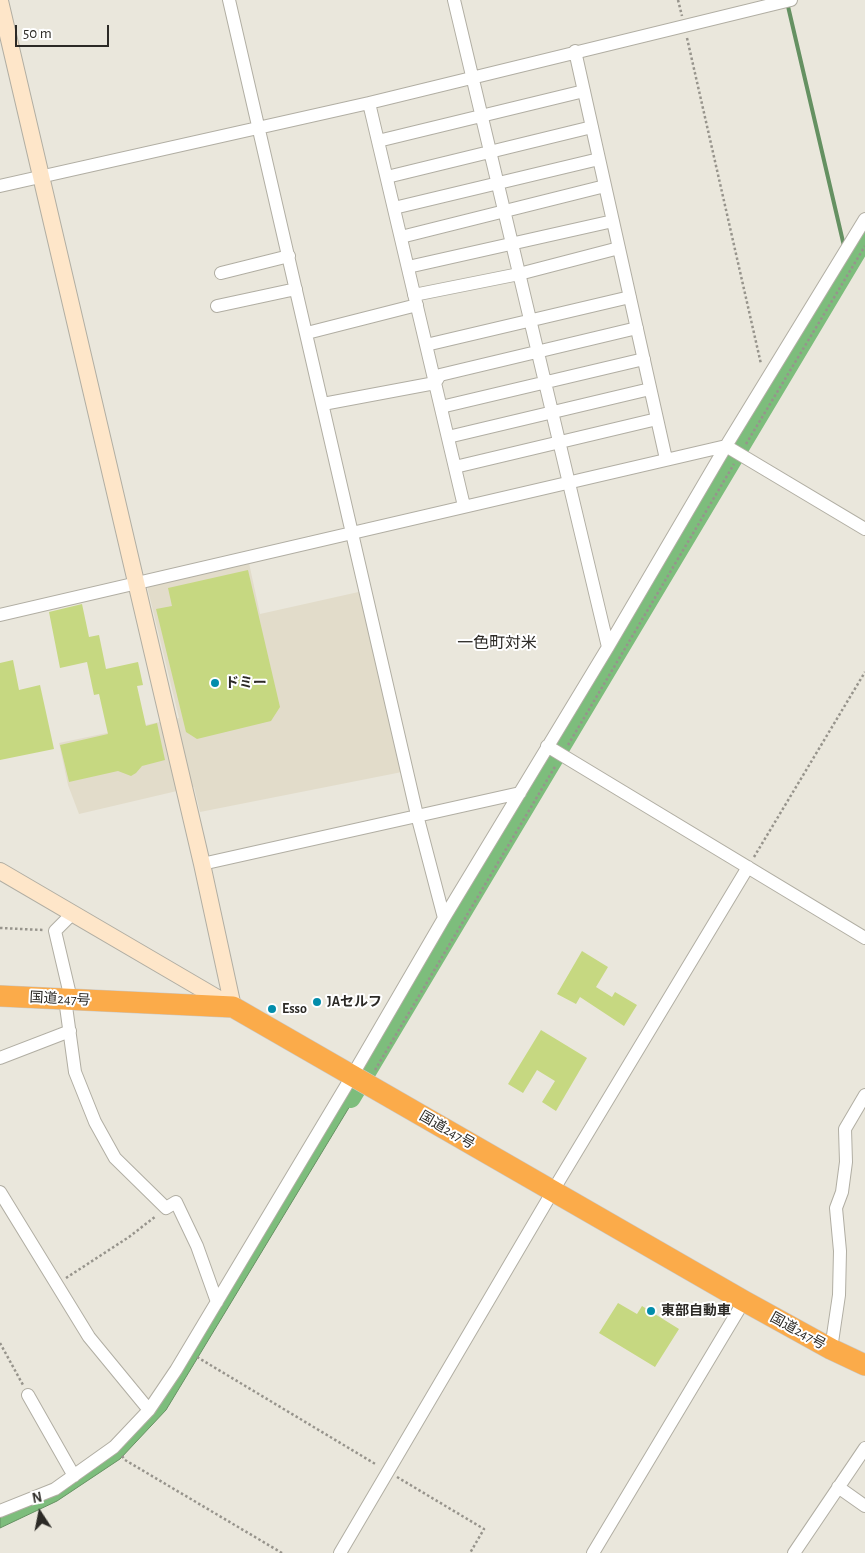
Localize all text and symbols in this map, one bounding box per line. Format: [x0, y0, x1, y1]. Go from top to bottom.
scale bar [18, 15, 111, 47]
text: 50 m [23, 26, 52, 41]
district label: 一色町対米 [457, 633, 537, 653]
place label: ドミー [225, 675, 267, 691]
marker: ドミー [209, 677, 221, 689]
street label: 国道247号 [29, 989, 91, 1009]
place label: JAセルフ [327, 994, 382, 1010]
marker: JAセルフ [311, 996, 323, 1008]
place label: Esso [282, 1001, 307, 1017]
marker: Esso [266, 1003, 278, 1015]
street label: 国道247号 [416, 1107, 478, 1153]
place label: 東部自動車 [661, 1303, 731, 1319]
marker: 東部自動車 [645, 1305, 657, 1317]
street label: 国道247号 [767, 1309, 829, 1353]
north arrow [15, 1488, 65, 1538]
text: N [31, 1490, 43, 1506]

